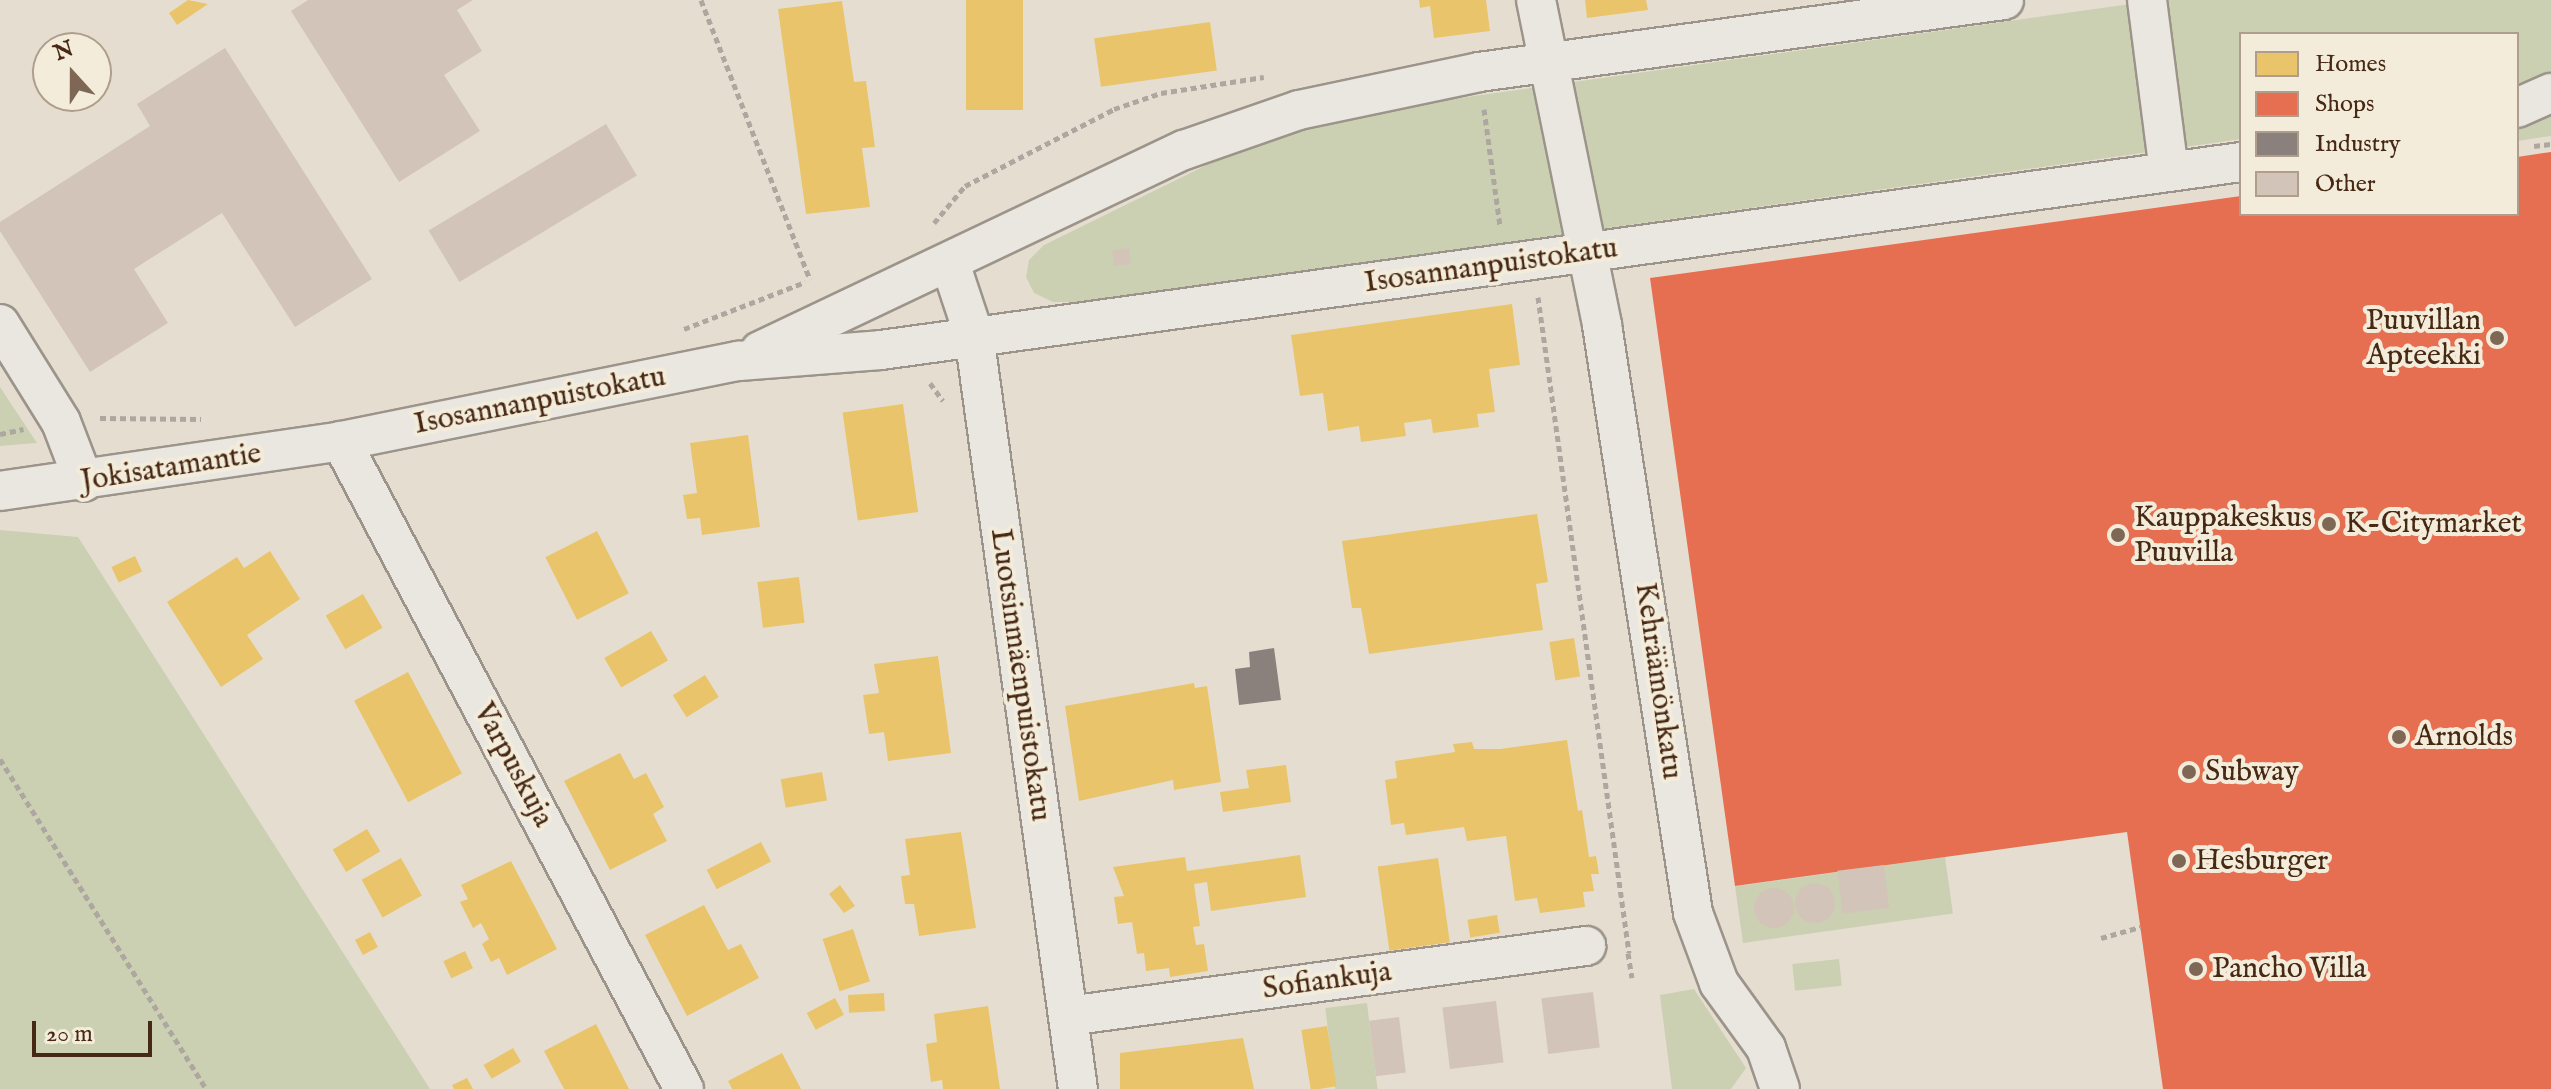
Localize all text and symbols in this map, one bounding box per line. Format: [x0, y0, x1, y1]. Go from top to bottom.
north arrow [32, 32, 112, 112]
legend [2239, 32, 2519, 216]
text: N [50, 35, 78, 68]
text: Homes [2315, 49, 2386, 80]
text: Shops [2315, 89, 2374, 120]
text: Industry [2315, 129, 2401, 160]
text: Other [2315, 169, 2376, 200]
street label: Isosannanpuistokatu [1362, 230, 1620, 302]
place label: Puuvillan Apteekki [2366, 303, 2481, 374]
marker: Puuvillan Apteekki [2488, 329, 2506, 347]
street label: Isosannanpuistokatu [411, 359, 669, 443]
street label: Jokisatamantie [78, 436, 264, 500]
place label: Kauppakeskus Puuvilla [2134, 500, 2312, 570]
place label: K-Citymarket [2345, 506, 2522, 542]
marker: K-Citymarket [2320, 515, 2338, 533]
street label: Luotsinmäenpuistokatu [982, 526, 1058, 824]
marker: Kauppakeskus Puuvilla [2109, 526, 2127, 544]
street label: Kehräämönkatu [1626, 580, 1690, 782]
street label: Varpuskuja [465, 697, 561, 833]
place label: Arnolds [2415, 719, 2513, 755]
marker: Arnolds [2390, 728, 2408, 746]
place label: Subway [2205, 754, 2299, 790]
marker: Subway [2180, 763, 2198, 781]
place label: Hesburger [2195, 843, 2328, 879]
marker: Hesburger [2170, 852, 2188, 870]
place label: Pancho Villa [2212, 951, 2367, 987]
street label: Sofiankuja [1260, 954, 1394, 1008]
marker: Pancho Villa [2187, 960, 2205, 978]
scale bar [36, 1005, 156, 1055]
text: 20 m [46, 1019, 93, 1050]

